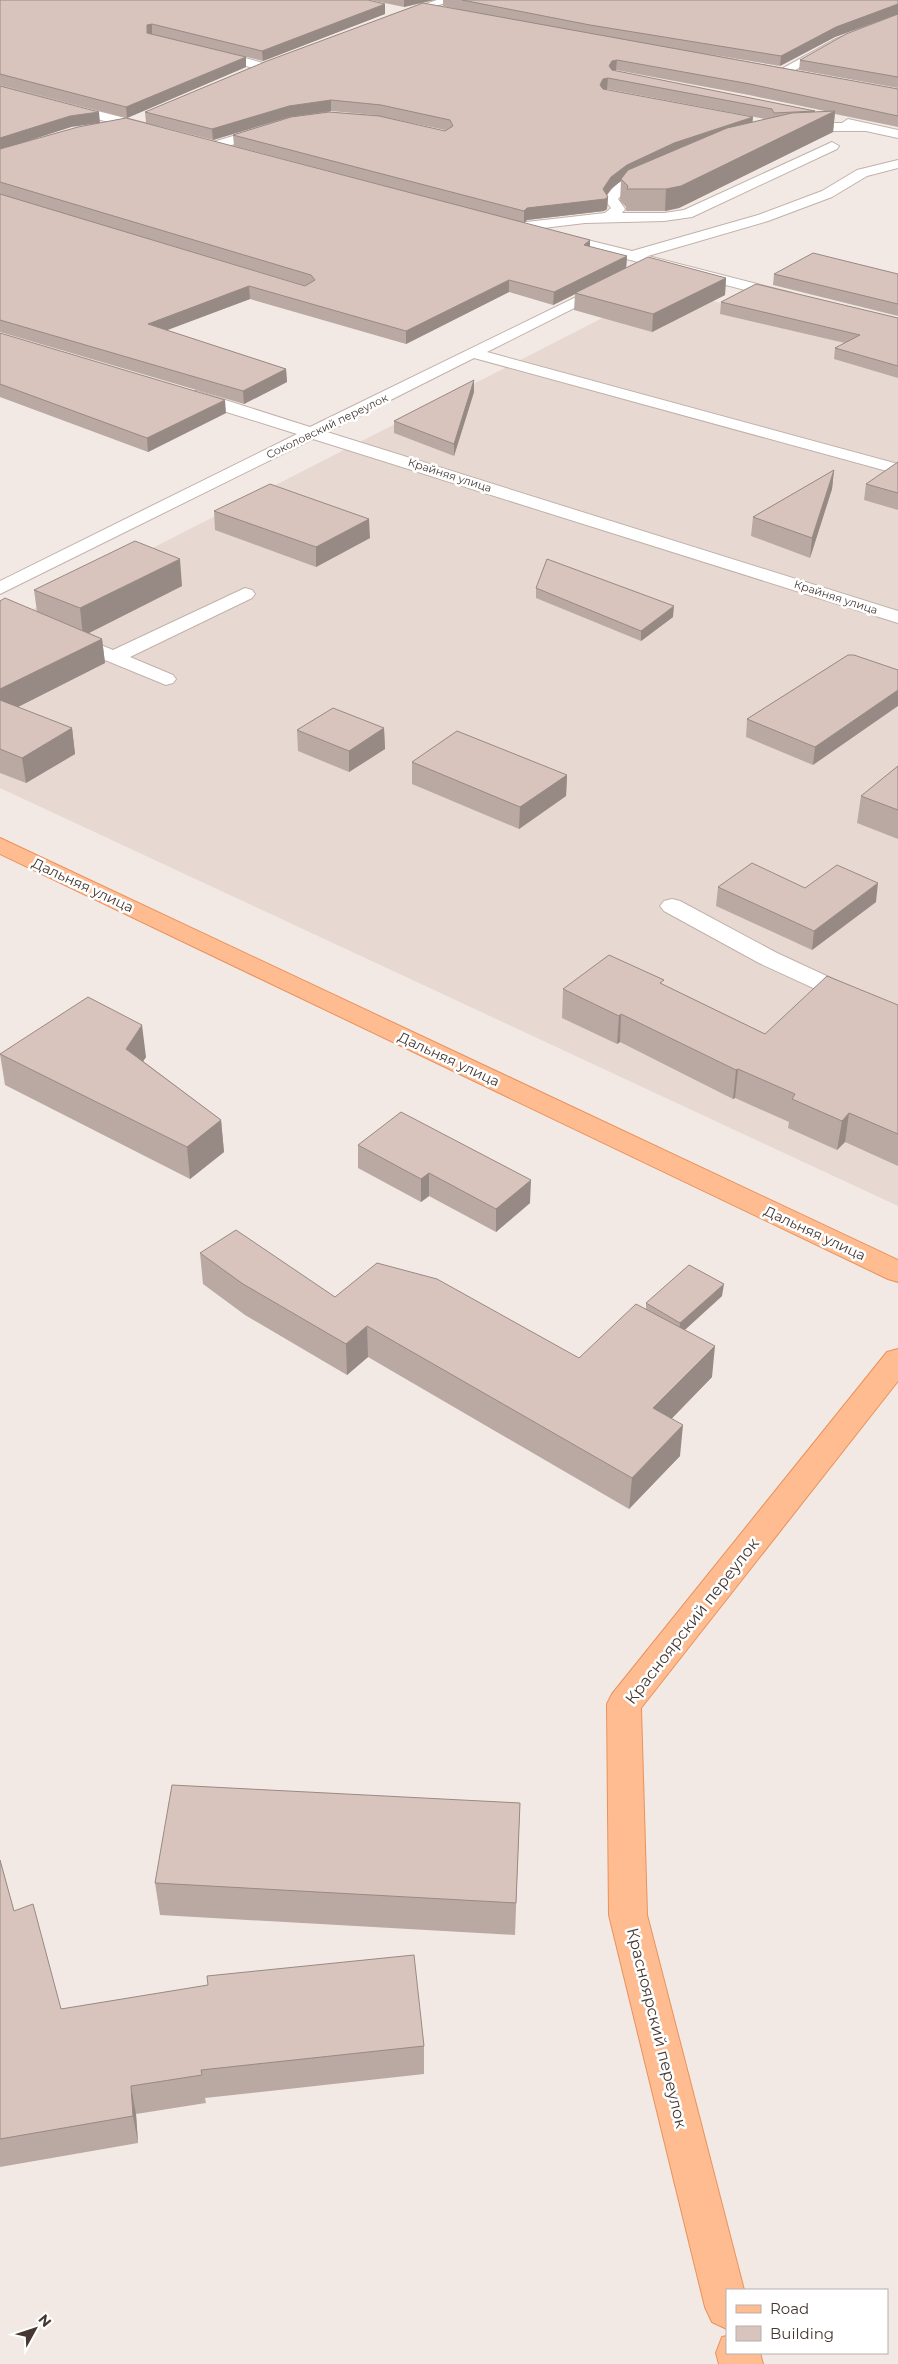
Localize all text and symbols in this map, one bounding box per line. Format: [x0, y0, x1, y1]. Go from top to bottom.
street label: Соколовский переулок [264, 390, 391, 462]
street label: Крайняя улица [406, 455, 494, 495]
street label: Крайняя улица [792, 577, 880, 617]
street label: Дальняя улица [29, 854, 137, 916]
street label: Дальняя улица [395, 1028, 503, 1090]
street label: Дальняя улица [761, 1202, 869, 1264]
street label: Красноярский переулок [621, 1534, 763, 1708]
street label: Красноярский переулок [623, 1926, 691, 2131]
legend [726, 2289, 888, 2354]
text: Road [770, 2299, 809, 2318]
north arrow [10, 2304, 60, 2354]
text: N [34, 2311, 55, 2331]
text: Building [770, 2324, 834, 2343]

